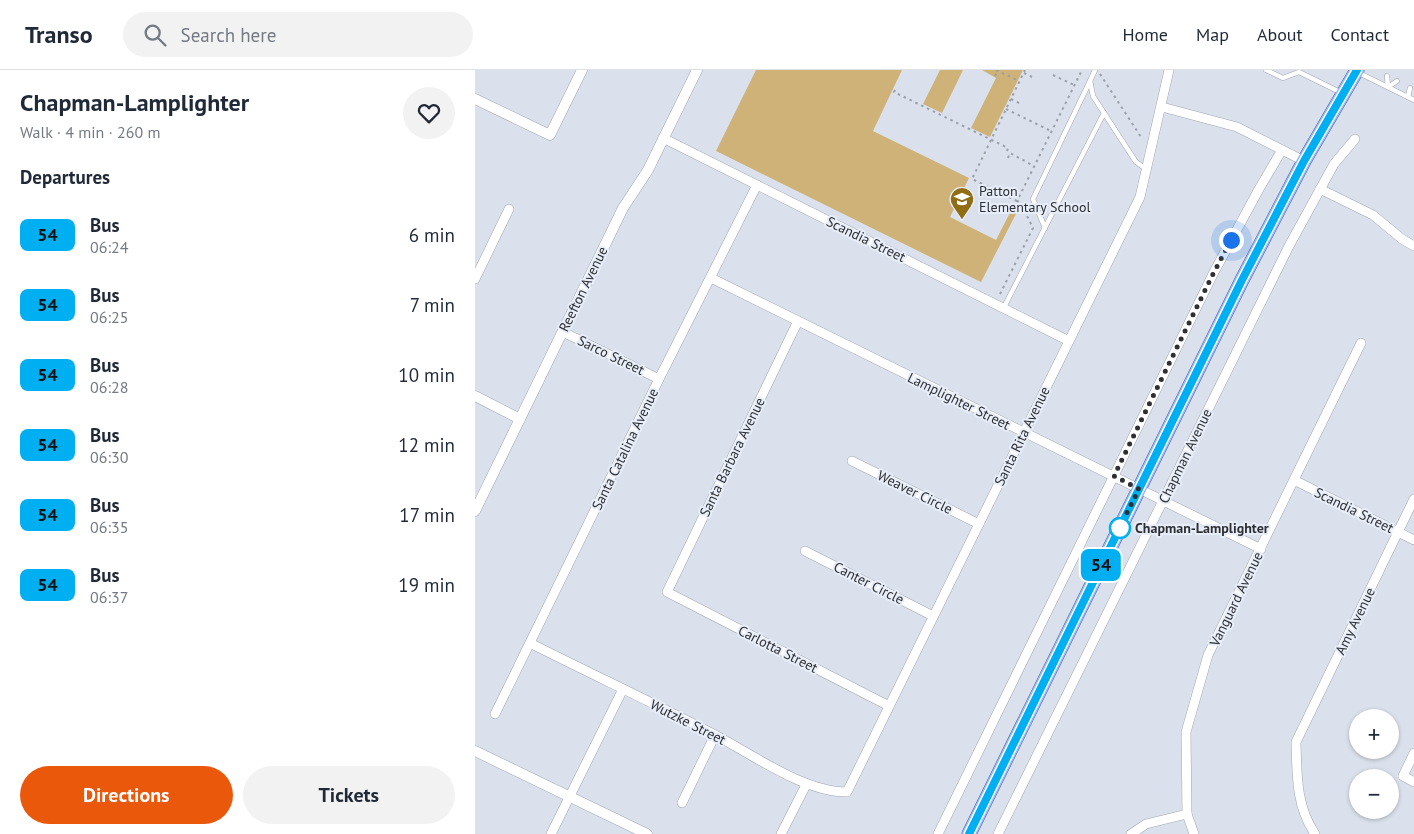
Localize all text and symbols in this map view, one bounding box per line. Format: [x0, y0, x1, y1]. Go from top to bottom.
search box [123, 12, 473, 57]
text: Transo [25, 19, 93, 50]
icon: search [141, 21, 169, 49]
text: Search here [181, 23, 276, 47]
text: Home [1122, 23, 1168, 46]
text: Map [1196, 23, 1229, 46]
text: About [1257, 23, 1303, 46]
text: Contact [1331, 23, 1389, 46]
text: Chapman-Lamplighter [20, 87, 249, 118]
button: heart [403, 87, 455, 139]
text: Walk · 4 min · 260 m [20, 122, 160, 142]
text: Departures [20, 165, 110, 189]
place label: Patton Elementary School [979, 182, 1091, 216]
school or university icon: Patton Elementary School [949, 186, 975, 220]
street label: Scandia Street [823, 212, 909, 266]
text: Bus [90, 213, 119, 237]
text: 54 [37, 223, 58, 246]
text: 6 min [409, 223, 455, 247]
your location [1219, 228, 1244, 253]
text: 06:24 [90, 237, 128, 257]
street label: Reefton Avenue [555, 243, 611, 335]
text: Bus [90, 283, 119, 307]
text: 54 [37, 293, 58, 316]
text: 7 min [410, 293, 455, 317]
text: 06:25 [90, 307, 128, 327]
street label: Sarco Street [575, 331, 648, 379]
text: Bus [90, 353, 119, 377]
text: 54 [37, 363, 58, 386]
text: 10 min [398, 363, 455, 387]
street label: Lamplighter Street [905, 368, 1013, 434]
text: 06:28 [90, 377, 128, 397]
street label: Santa Rita Avenue [990, 383, 1054, 489]
street label: Santa Catalina Avenue [588, 385, 662, 513]
street label: Santa Barbara Avenue [695, 394, 769, 520]
street label: Chapman Avenue [1154, 406, 1216, 506]
text: Bus [90, 423, 119, 447]
text: 54 [37, 433, 58, 456]
text: 12 min [398, 433, 455, 457]
text: 06:30 [90, 447, 128, 467]
street label: Weaver Circle [875, 466, 955, 518]
street label: Scandia Street [1311, 483, 1397, 537]
text: Bus [90, 493, 119, 517]
text: 54 [37, 503, 58, 526]
text: 17 min [399, 503, 455, 527]
text: 06:35 [90, 517, 128, 537]
marker: Chapman-Lamplighter [1109, 517, 1131, 539]
place label: Chapman-Lamplighter [1135, 519, 1269, 537]
line badge: 54 [1079, 549, 1123, 581]
street label: Vanguard Avenue [1205, 549, 1267, 650]
text: 54 [1091, 553, 1111, 576]
street label: Canter Circle [831, 558, 907, 608]
text: Bus [90, 563, 119, 587]
text: 54 [37, 573, 58, 596]
text: 19 min [398, 573, 455, 597]
street label: Amy Avenue [1331, 584, 1379, 658]
text: 06:37 [90, 587, 128, 607]
street label: Carlotta Street [735, 621, 821, 677]
street label: Wutzke Street [647, 695, 729, 749]
map controls [1349, 709, 1399, 819]
button: + [1349, 709, 1399, 759]
button: Directions [20, 766, 233, 824]
button: Tickets [243, 766, 455, 824]
button: − [1349, 769, 1399, 819]

